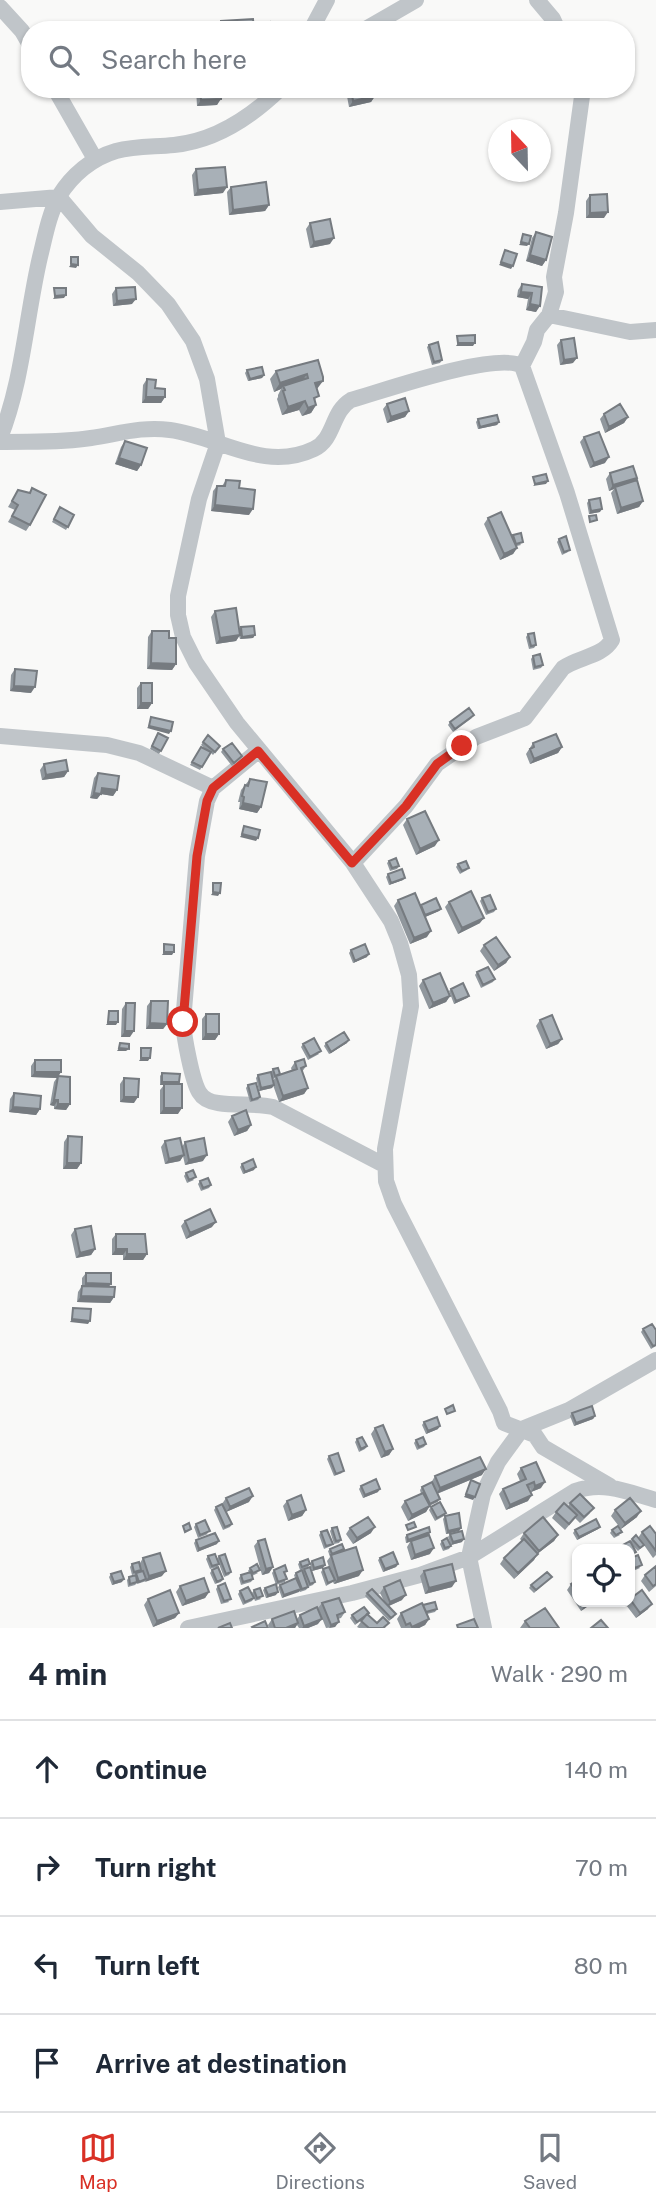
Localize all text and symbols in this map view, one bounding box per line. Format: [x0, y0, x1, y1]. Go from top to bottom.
search box [21, 21, 635, 98]
icon: search [45, 41, 83, 79]
text: Search here [101, 44, 247, 75]
north arrow [488, 119, 551, 182]
route end [446, 730, 477, 761]
route start [167, 1006, 198, 1037]
map controls [572, 1544, 635, 1607]
button: locate [572, 1544, 635, 1607]
text: 4 min [28, 1656, 107, 1692]
text: Walk · 290 m [491, 1660, 628, 1687]
icon: ahead [28, 1750, 66, 1788]
text: Continue [95, 1754, 207, 1785]
text: 140 m [565, 1756, 628, 1783]
icon: right [28, 1848, 66, 1886]
text: Turn right [95, 1852, 217, 1883]
text: 70 m [575, 1854, 628, 1881]
icon: left [28, 1946, 66, 1984]
text: Turn left [95, 1950, 200, 1981]
text: 80 m [574, 1952, 628, 1979]
icon: arrive [28, 2044, 66, 2082]
text: Arrive at destination [95, 2048, 347, 2079]
tab: Map [79, 2129, 118, 2193]
tab: Directions [276, 2129, 365, 2193]
tab: Saved [523, 2129, 577, 2193]

